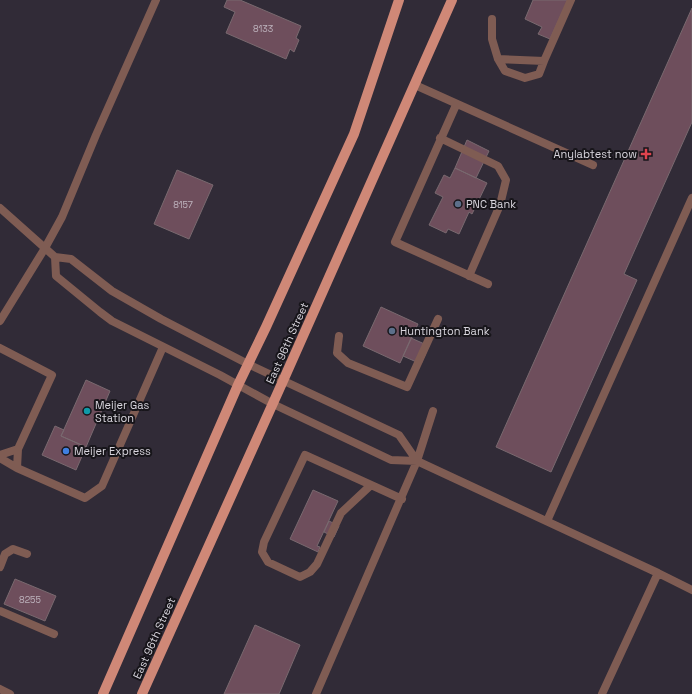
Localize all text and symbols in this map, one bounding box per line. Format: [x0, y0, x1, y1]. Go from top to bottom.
house number: 8133 [253, 23, 273, 35]
place label: Anylabtest now [554, 147, 637, 161]
marker: Anylabtest now [640, 148, 652, 160]
place label: PNC Bank [466, 197, 516, 211]
house number: 8157 [173, 199, 193, 211]
marker: PNC Bank [453, 199, 463, 209]
street label: East 96th Street [263, 300, 311, 386]
place label: Huntington Bank [400, 324, 490, 338]
marker: Huntington Bank [387, 326, 397, 336]
place label: Meijer Gas Station [95, 398, 149, 425]
marker: Meijer Gas Station [82, 406, 92, 416]
place label: Meijer Express [74, 444, 151, 458]
marker: Meijer Express [61, 446, 71, 456]
house number: 8255 [19, 594, 41, 606]
street label: East 96th Street [130, 595, 178, 681]

